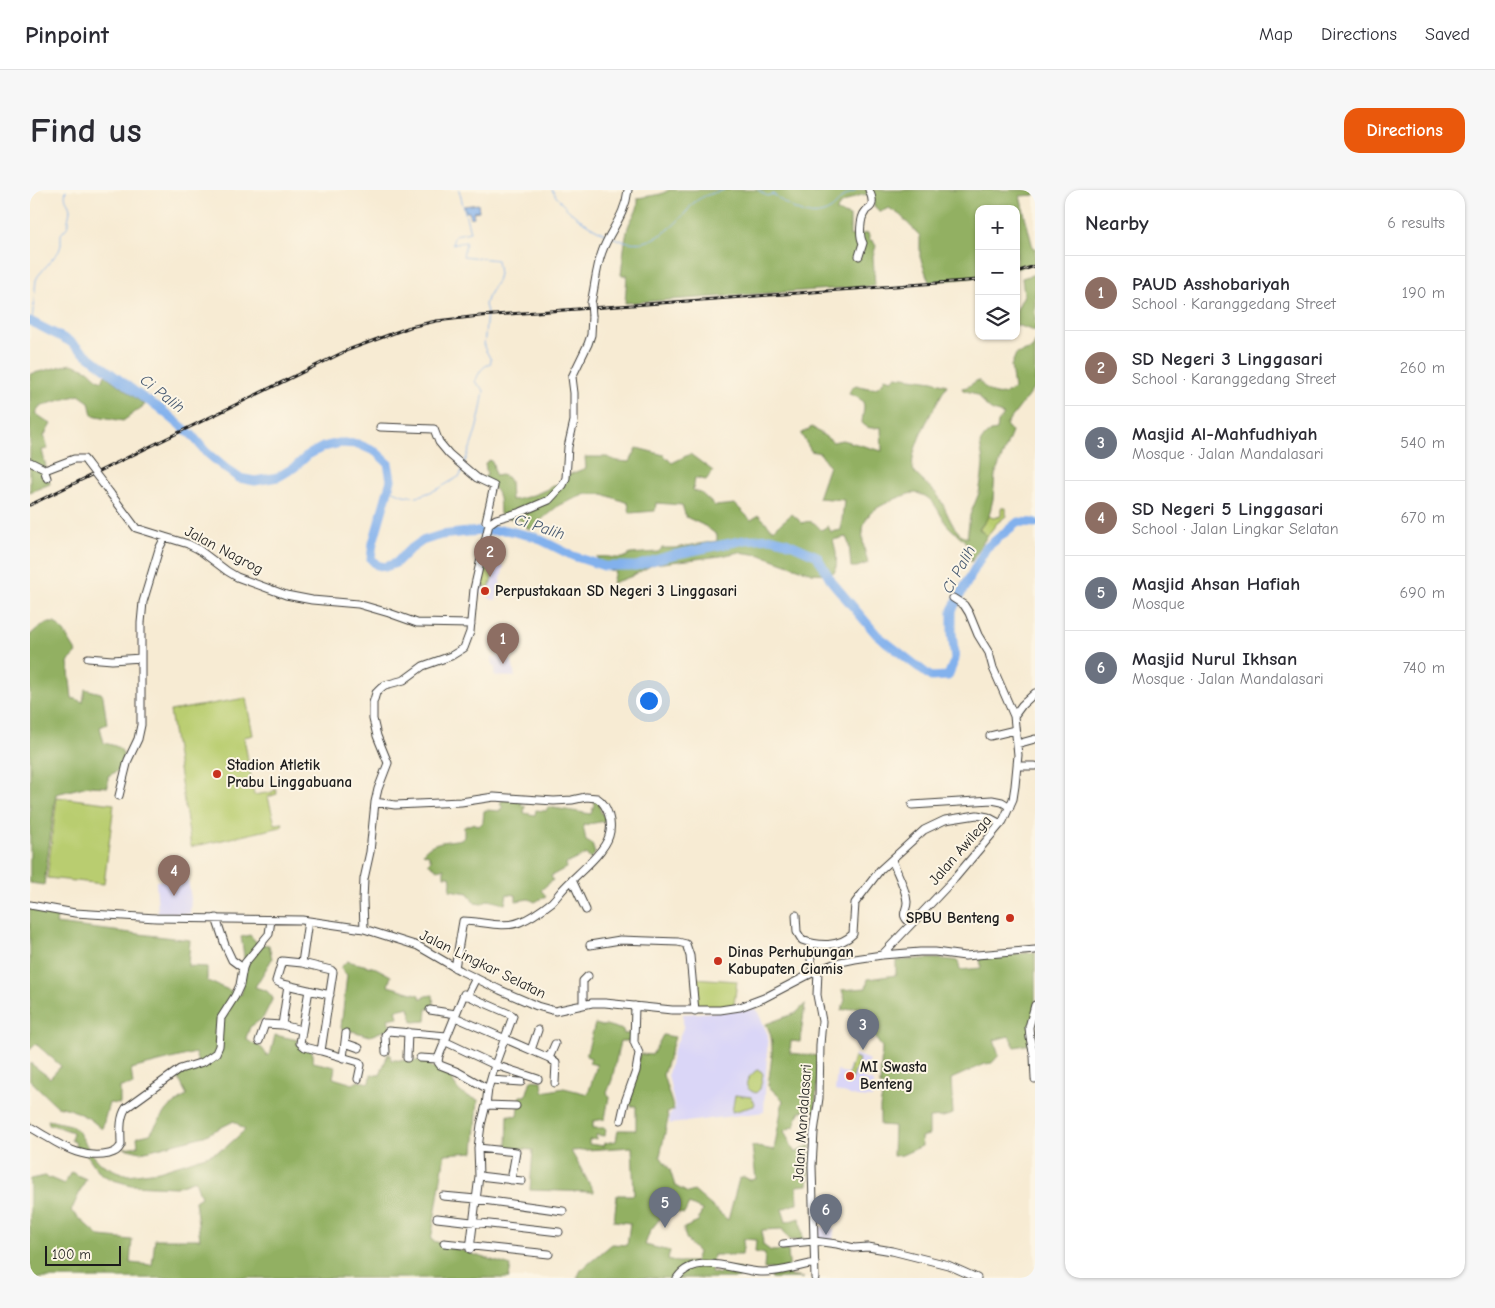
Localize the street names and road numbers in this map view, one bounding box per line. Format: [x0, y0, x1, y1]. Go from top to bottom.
street label: Jalan Nagrog [182, 522, 266, 578]
street label: Jalan Awilega [925, 811, 995, 889]
street label: Jalan Lingkar Selatan [417, 926, 549, 1002]
street label: Jalan Mandalasari [789, 1064, 815, 1182]

